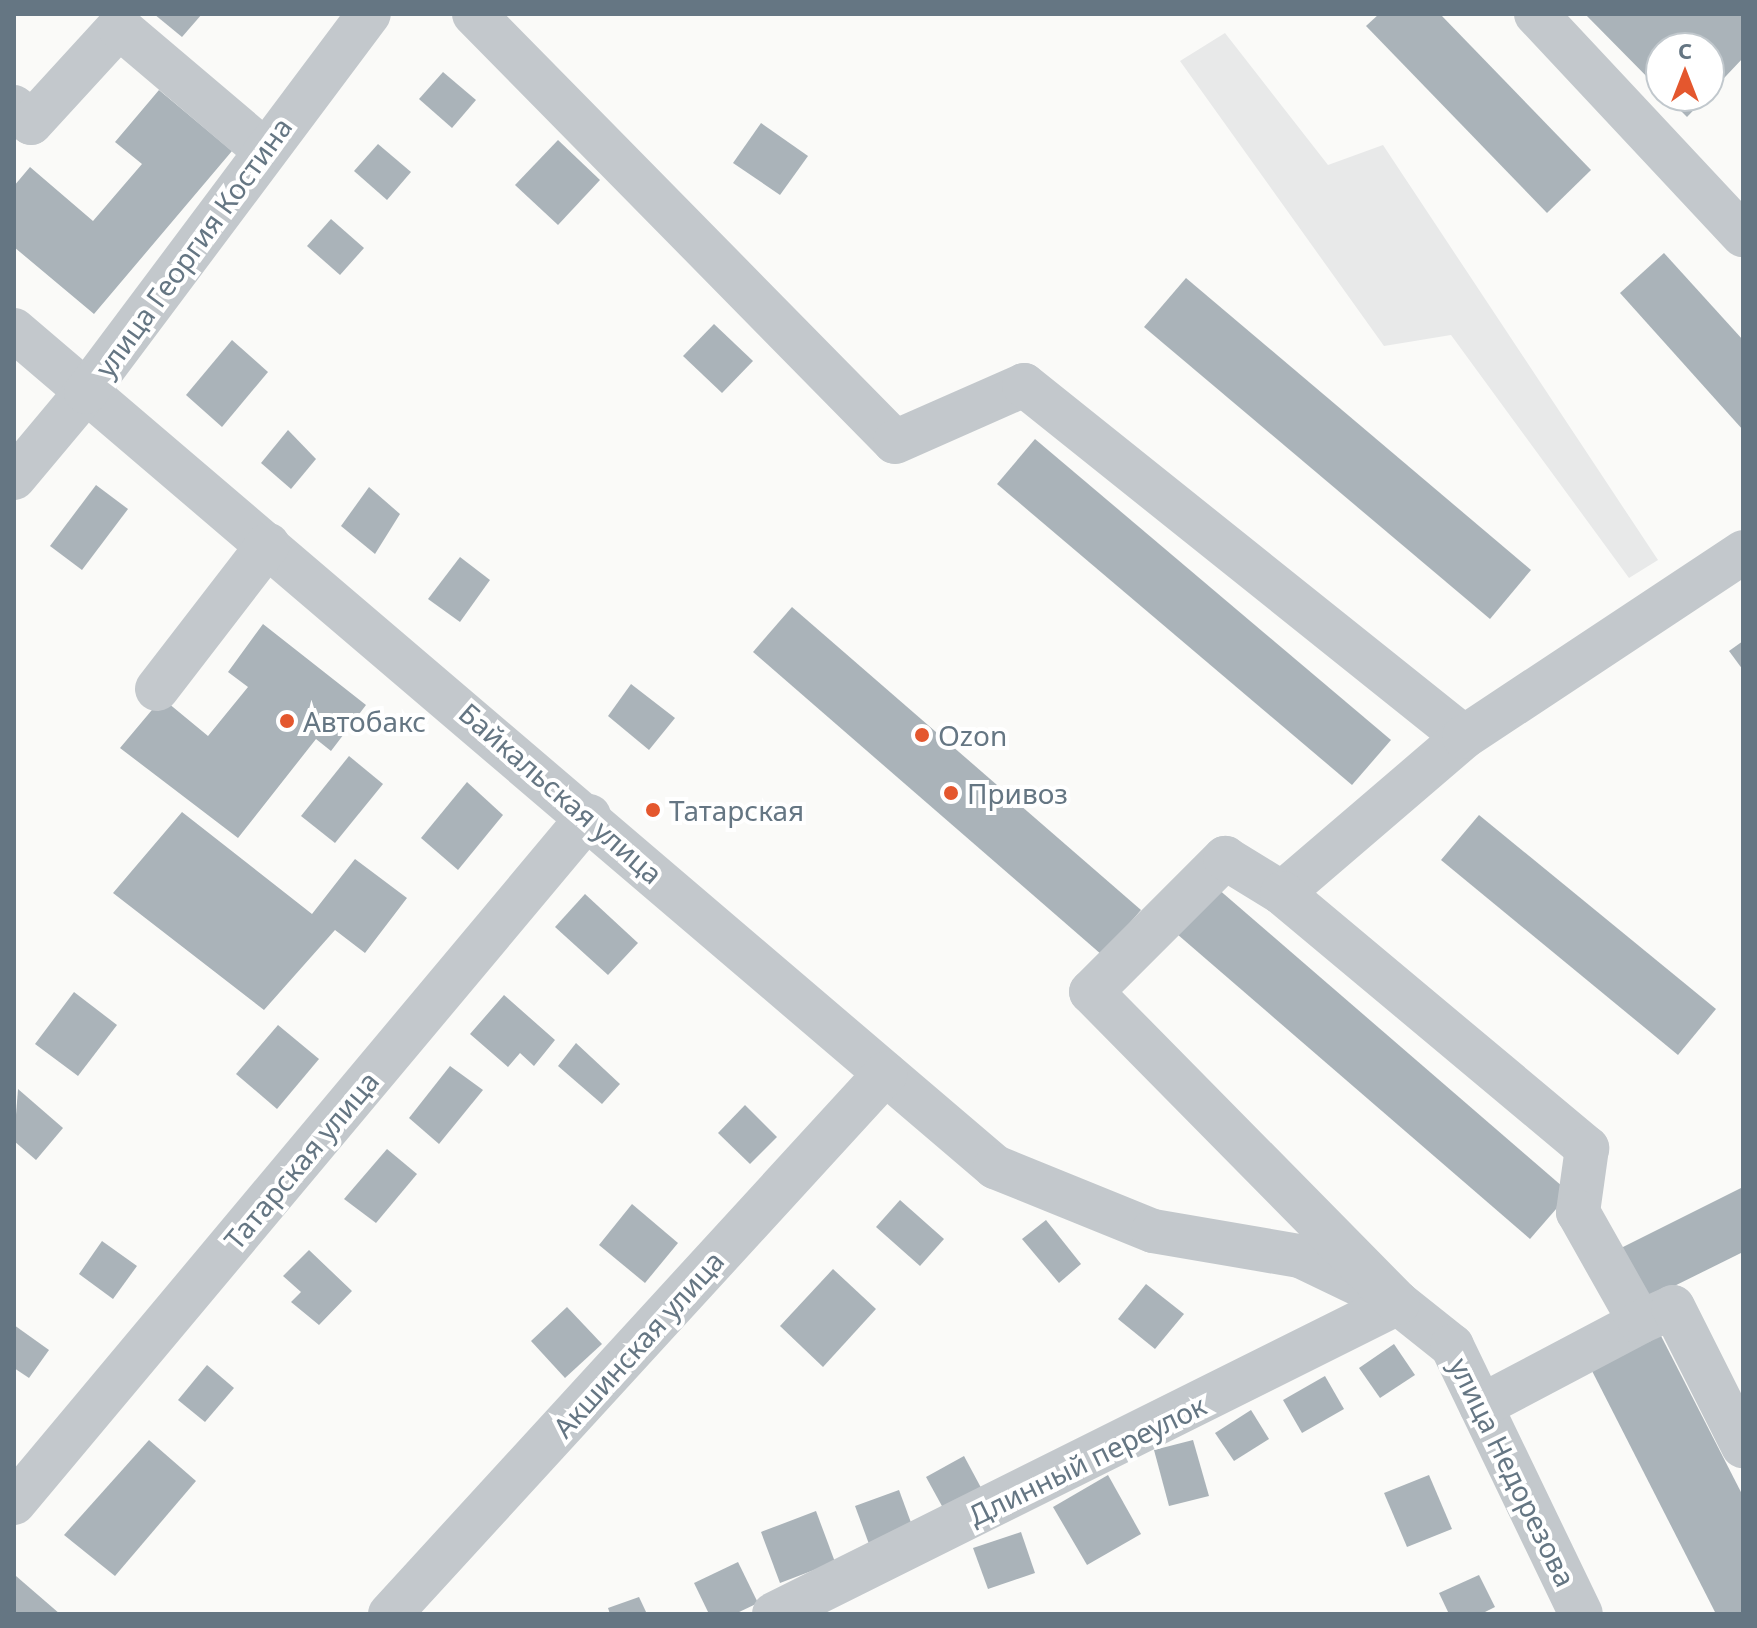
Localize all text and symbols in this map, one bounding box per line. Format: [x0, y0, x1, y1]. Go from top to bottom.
north arrow [1645, 32, 1725, 112]
text: С [1678, 35, 1692, 65]
street label: улица Георгия Костина [88, 111, 298, 383]
street label: Байкальская улица [453, 696, 669, 890]
place label: Автобакс [303, 704, 426, 738]
marker: Автобакс [278, 712, 296, 730]
place label: Ozon [938, 718, 1007, 752]
marker: Ozon [913, 726, 931, 744]
place label: Привоз [967, 776, 1068, 810]
marker: Привоз [942, 784, 960, 802]
place label: Татарская [669, 793, 804, 827]
marker: Татарская [644, 801, 662, 819]
street label: Татарская улица [217, 1064, 385, 1256]
street label: Акшинская улица [546, 1244, 730, 1444]
street label: улица Недорезова [1443, 1352, 1583, 1592]
street label: Длинный переулок [963, 1388, 1211, 1532]

